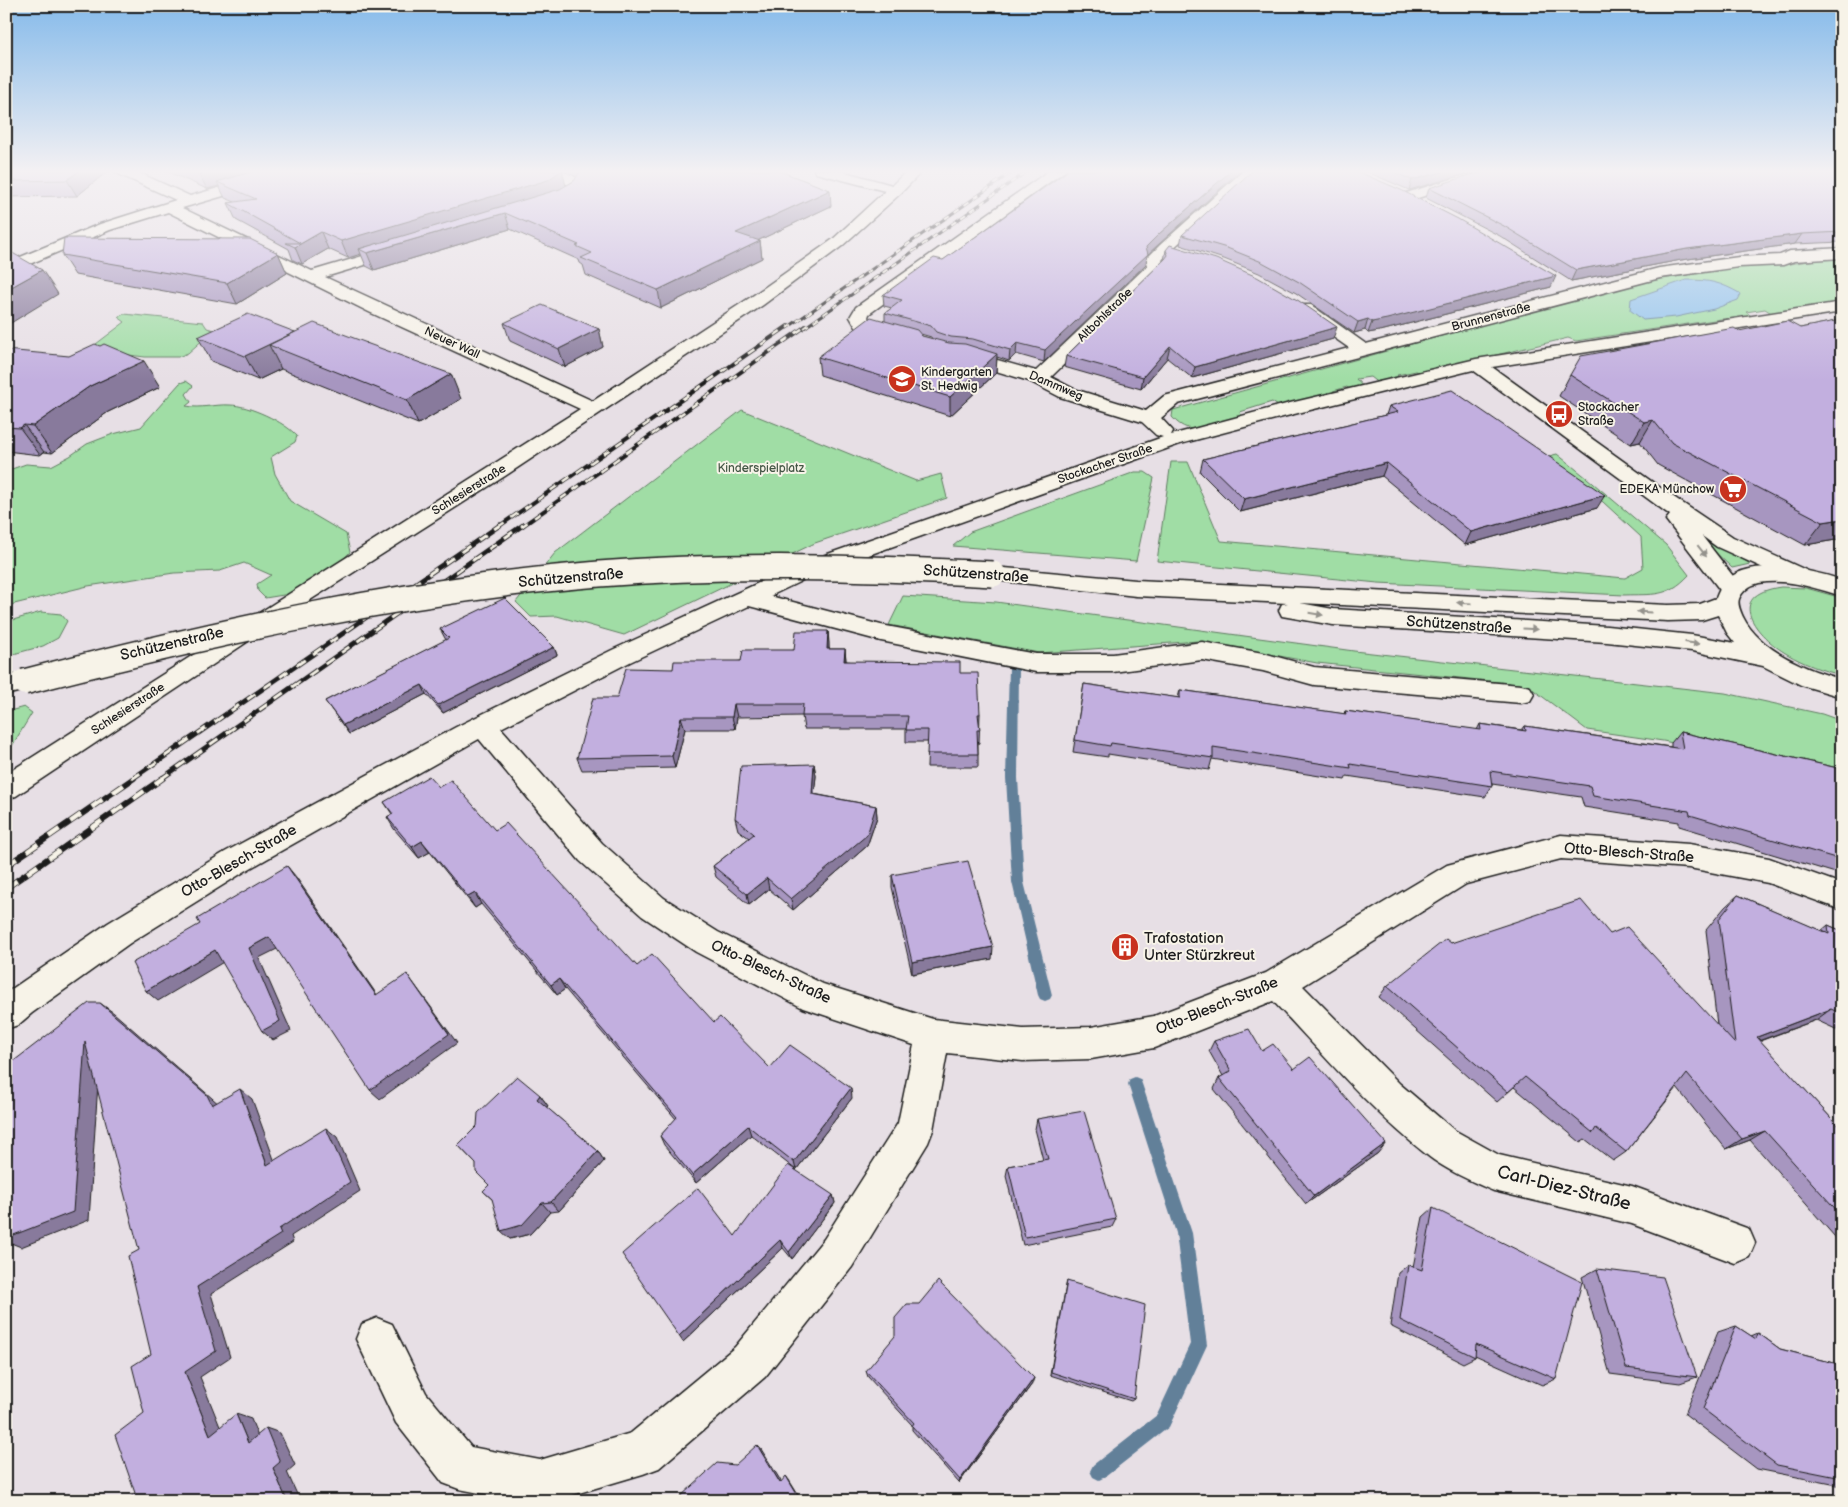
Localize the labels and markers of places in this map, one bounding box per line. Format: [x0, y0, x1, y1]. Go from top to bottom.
school or university icon: Kindergarten St. Hedwig [887, 364, 917, 394]
place label: Kindergarten St. Hedwig [921, 365, 992, 394]
bus stop icon: Stockacher Straße [1544, 399, 1574, 429]
place label: Stockacher Straße [1578, 400, 1639, 429]
supermarket icon: EDEKA Münchow [1718, 474, 1748, 504]
place label: EDEKA Münchow [1619, 482, 1714, 497]
place label: Trafostation Unter Stürzkreut [1144, 929, 1255, 965]
building icon: Trafostation Unter Stürzkreut [1110, 932, 1140, 962]

